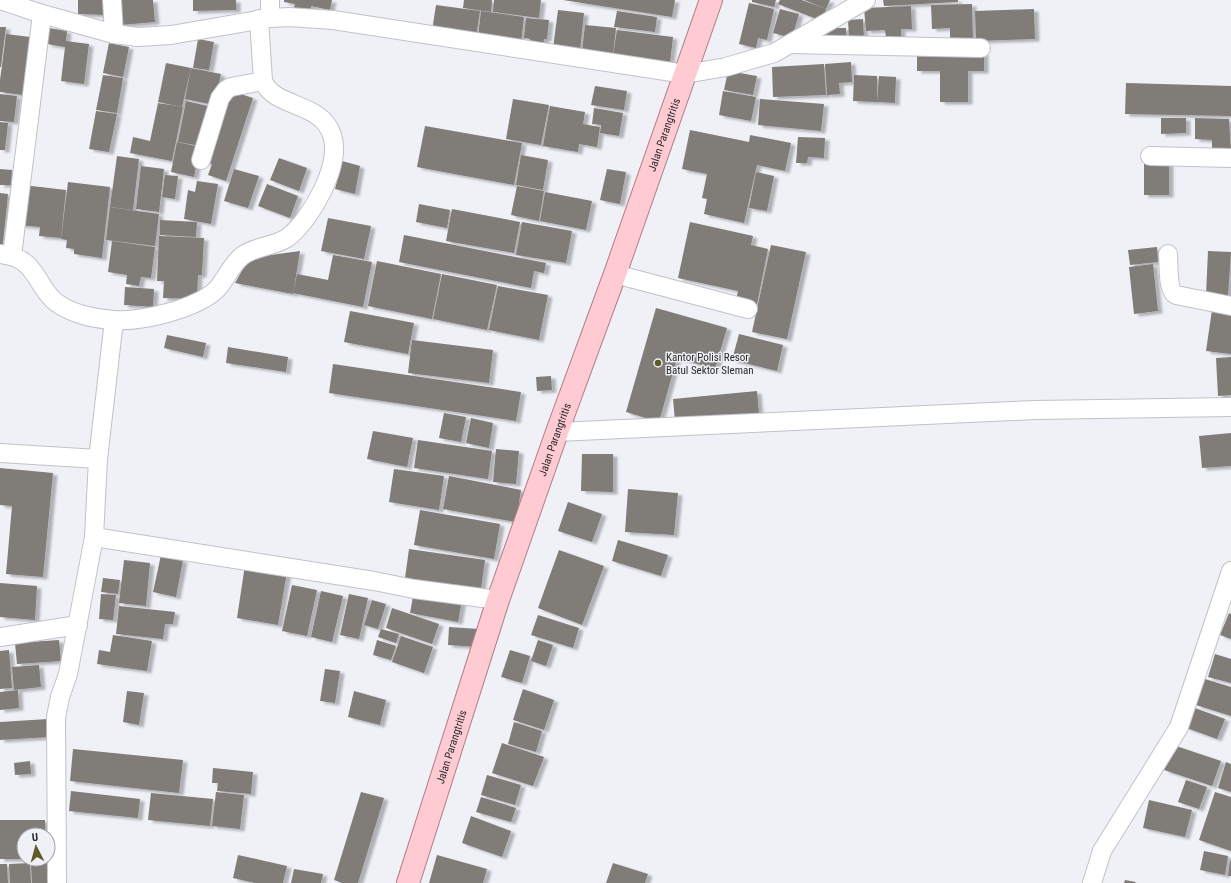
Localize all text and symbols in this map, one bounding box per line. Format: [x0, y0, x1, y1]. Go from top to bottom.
street label: Jalan Parangtritis [645, 96, 683, 173]
place label: Kantor Polisi Resor Batul Sektor Sleman [666, 351, 754, 377]
marker: Kantor Polisi Resor Batul Sektor Sleman [653, 358, 663, 368]
street label: Jalan Parangtritis [535, 401, 574, 478]
street label: Jalan Parangtritis [434, 708, 469, 785]
north arrow [16, 827, 56, 867]
text: U [31, 831, 39, 844]

